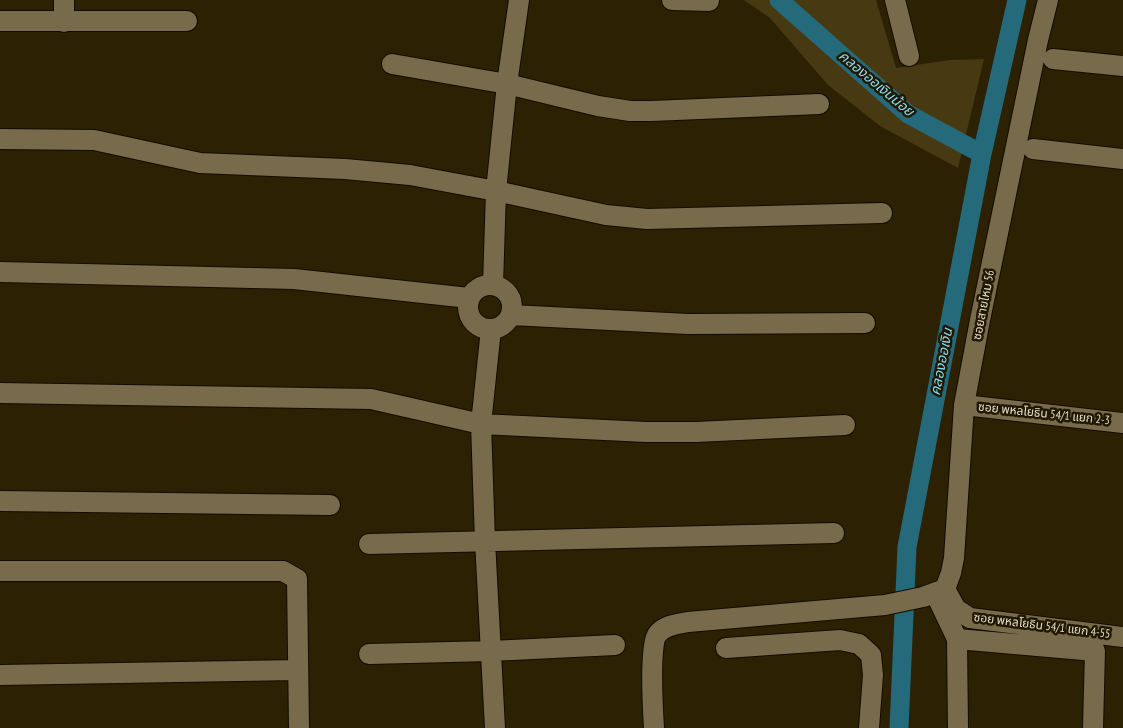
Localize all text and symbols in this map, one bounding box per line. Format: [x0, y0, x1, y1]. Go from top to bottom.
water label: คลองออเงินน้อย [835, 48, 917, 120]
street label: ซอยสายไหม 56 [970, 269, 998, 341]
water label: คลองออเงิน [927, 327, 957, 397]
street label: ซอย พหลโยธิน 54/1 แยก 2-3 [977, 400, 1111, 428]
street label: ซอย พหลโยธิน 54/1 แยก 4-55 [973, 610, 1111, 642]

